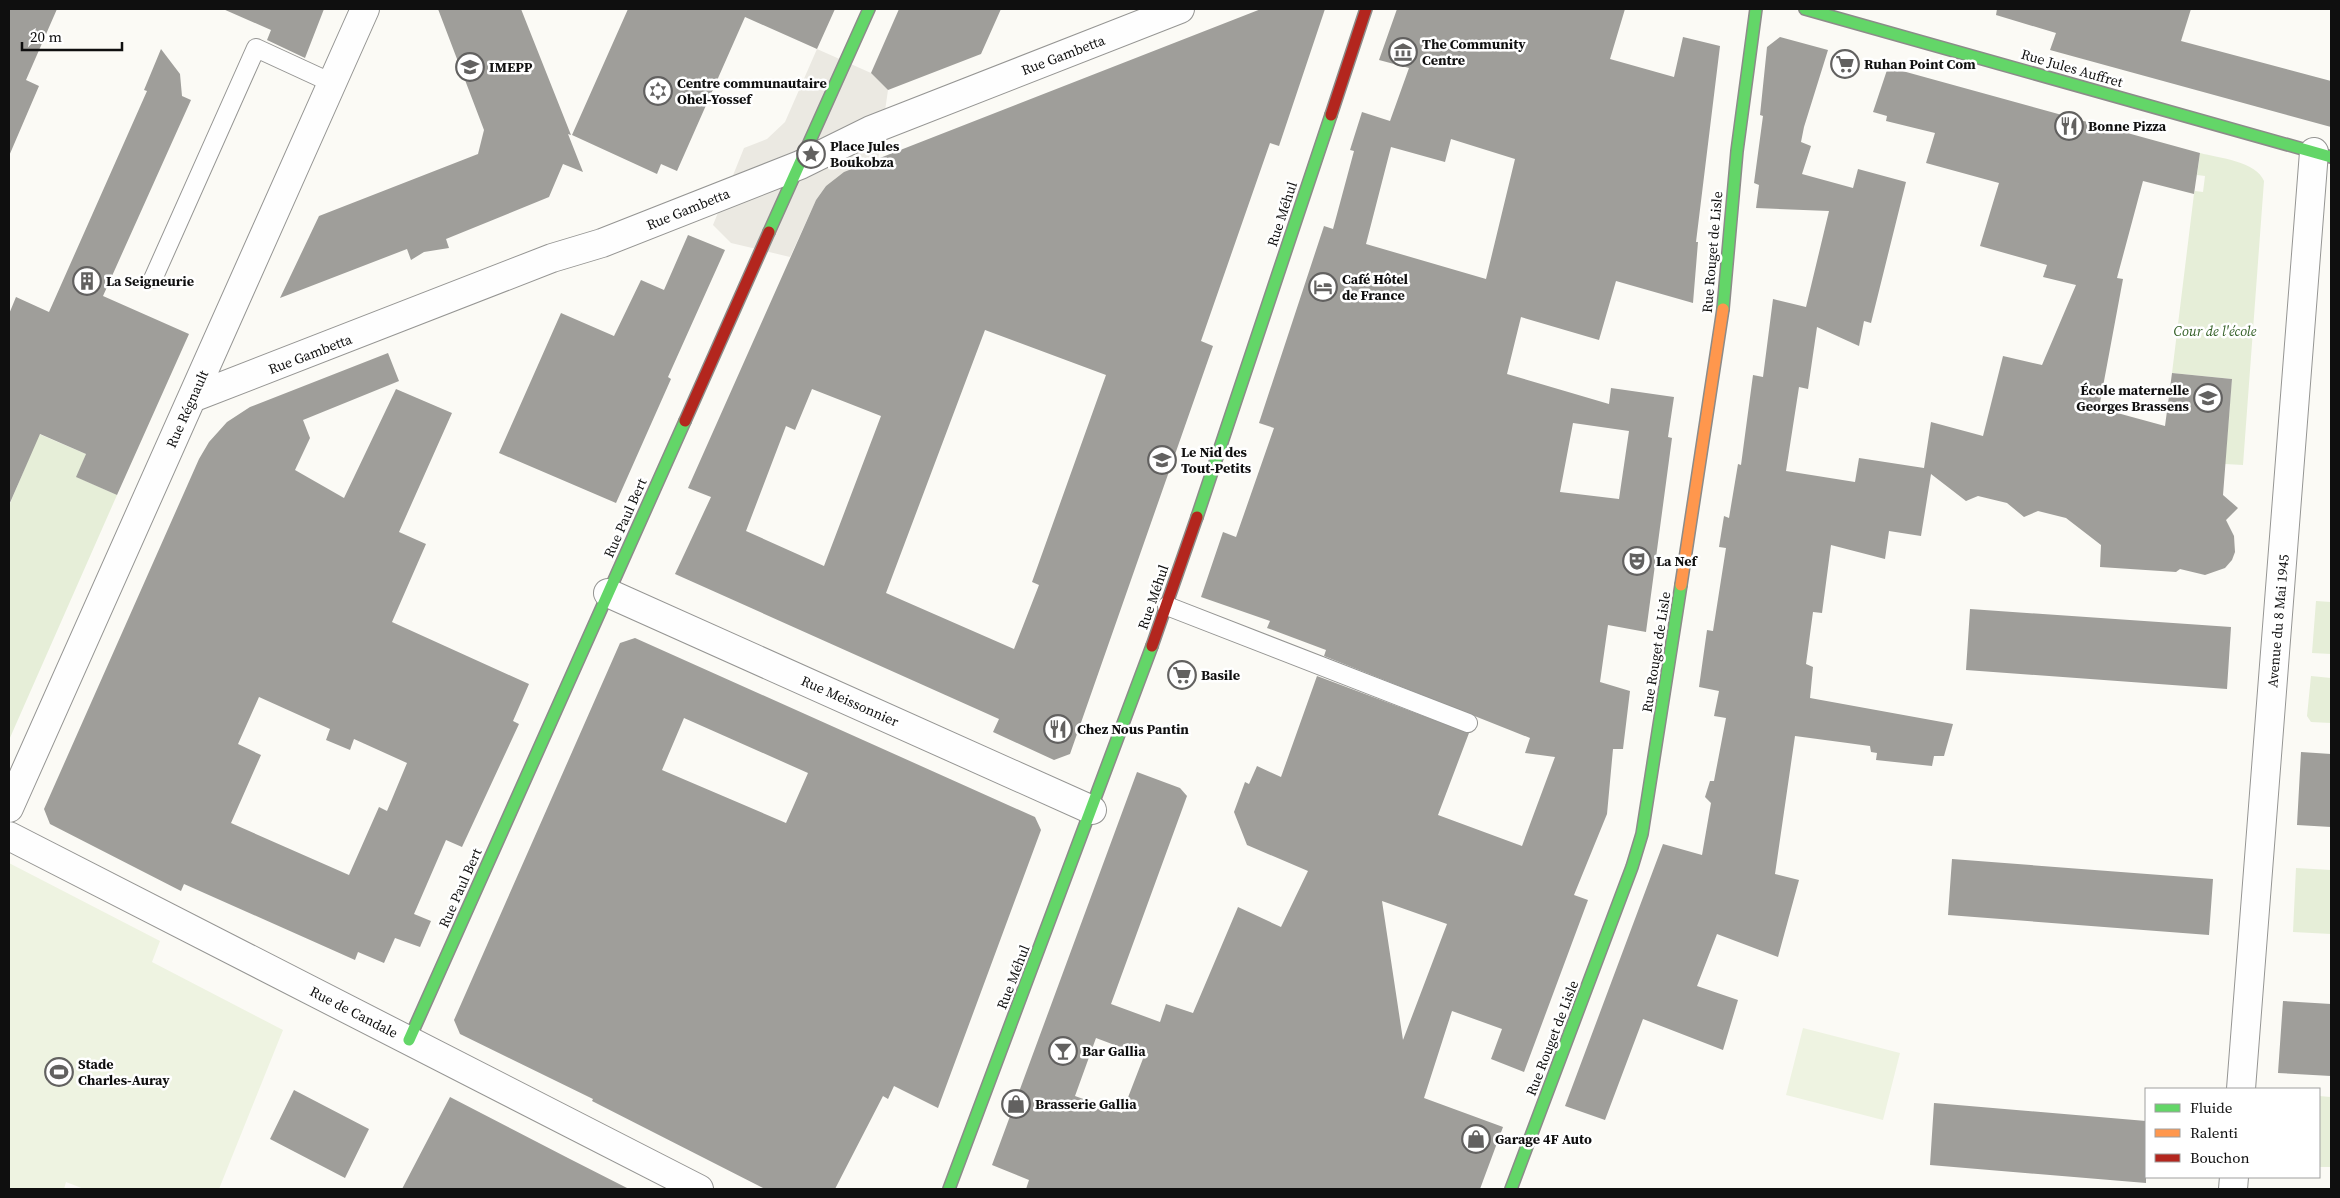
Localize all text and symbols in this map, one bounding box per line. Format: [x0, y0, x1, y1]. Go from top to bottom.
scale bar [22, 20, 122, 52]
text: 20 m [30, 26, 62, 47]
street label: Rue Gambetta [1018, 30, 1109, 80]
place label: The Community Centre [1422, 34, 1526, 70]
museum icon: The Community Centre [1388, 37, 1418, 67]
street label: Rue Jules Auffret [2019, 44, 2126, 92]
supermarket icon: Ruhan Point Com [1830, 49, 1860, 79]
school or university icon: IMEPP [455, 52, 485, 82]
place label: Ruhan Point Com [1864, 54, 1976, 74]
place label: IMEPP [489, 57, 533, 77]
place label: Centre communautaire Ohel-Yossef [677, 73, 827, 109]
synagogue icon: Centre communautaire Ohel-Yossef [643, 76, 673, 106]
restaurant icon: Bonne Pizza [2054, 111, 2084, 141]
place label: Bonne Pizza [2088, 116, 2167, 136]
place label: Place Jules Boukobza [830, 136, 900, 172]
place icon: Place Jules Boukobza [796, 139, 826, 169]
street label: Rue Méhul [1262, 179, 1302, 249]
street label: Rue Gambetta [643, 183, 733, 235]
street label: Rue Rouget de Lisle [1697, 190, 1727, 314]
building icon: La Seigneurie [72, 266, 102, 296]
place label: Café Hôtel de France [1342, 269, 1409, 305]
place label: La Seigneurie [106, 271, 194, 291]
hotel icon: Café Hôtel de France [1308, 272, 1338, 302]
park label: Cour de l'école [2174, 321, 2257, 341]
street label: Rue Gambetta [265, 329, 356, 379]
street label: Rue Régnault [161, 367, 213, 451]
place label: École maternelle Georges Brassens [2076, 380, 2190, 416]
school or university icon: École maternelle Georges Brassens [2193, 383, 2223, 413]
place label: Le Nid des Tout-Petits [1181, 442, 1252, 478]
school or university icon: Le Nid des Tout-Petits [1147, 445, 1177, 475]
street label: Rue Paul Bert [599, 475, 652, 561]
theatre icon: La Nef [1622, 546, 1652, 576]
place label: La Nef [1656, 551, 1698, 571]
street label: Avenue du 8 Mai 1945 [2262, 554, 2294, 688]
street label: Rue Méhul [1133, 562, 1173, 632]
street label: Rue Rouget de Lisle [1637, 590, 1675, 714]
supermarket icon: Basile [1167, 660, 1197, 690]
place label: Basile [1201, 665, 1240, 685]
street label: Rue Meissonnier [798, 670, 902, 732]
restaurant icon: Chez Nous Pantin [1043, 714, 1073, 744]
place label: Chez Nous Pantin [1077, 719, 1189, 739]
street label: Rue Paul Bert [434, 845, 487, 931]
street label: Rue Méhul [992, 942, 1034, 1012]
street label: Rue Rouget de Lisle [1521, 977, 1583, 1099]
street label: Rue de Candale [307, 981, 401, 1043]
bar icon: Bar Gallia [1048, 1036, 1078, 1066]
place label: Bar Gallia [1082, 1041, 1146, 1061]
place label: Stade Charles-Auray [78, 1054, 170, 1090]
sports icon: Stade Charles-Auray [44, 1057, 74, 1087]
legend [2145, 1088, 2320, 1178]
shop icon: Brasserie Gallia [1001, 1089, 1031, 1119]
place label: Brasserie Gallia [1035, 1094, 1137, 1114]
text: Fluide [2190, 1097, 2233, 1118]
text: Ralenti [2190, 1122, 2238, 1143]
shop icon: Garage 4F Auto [1461, 1124, 1491, 1154]
place label: Garage 4F Auto [1495, 1129, 1592, 1149]
text: Bouchon [2190, 1147, 2250, 1168]

